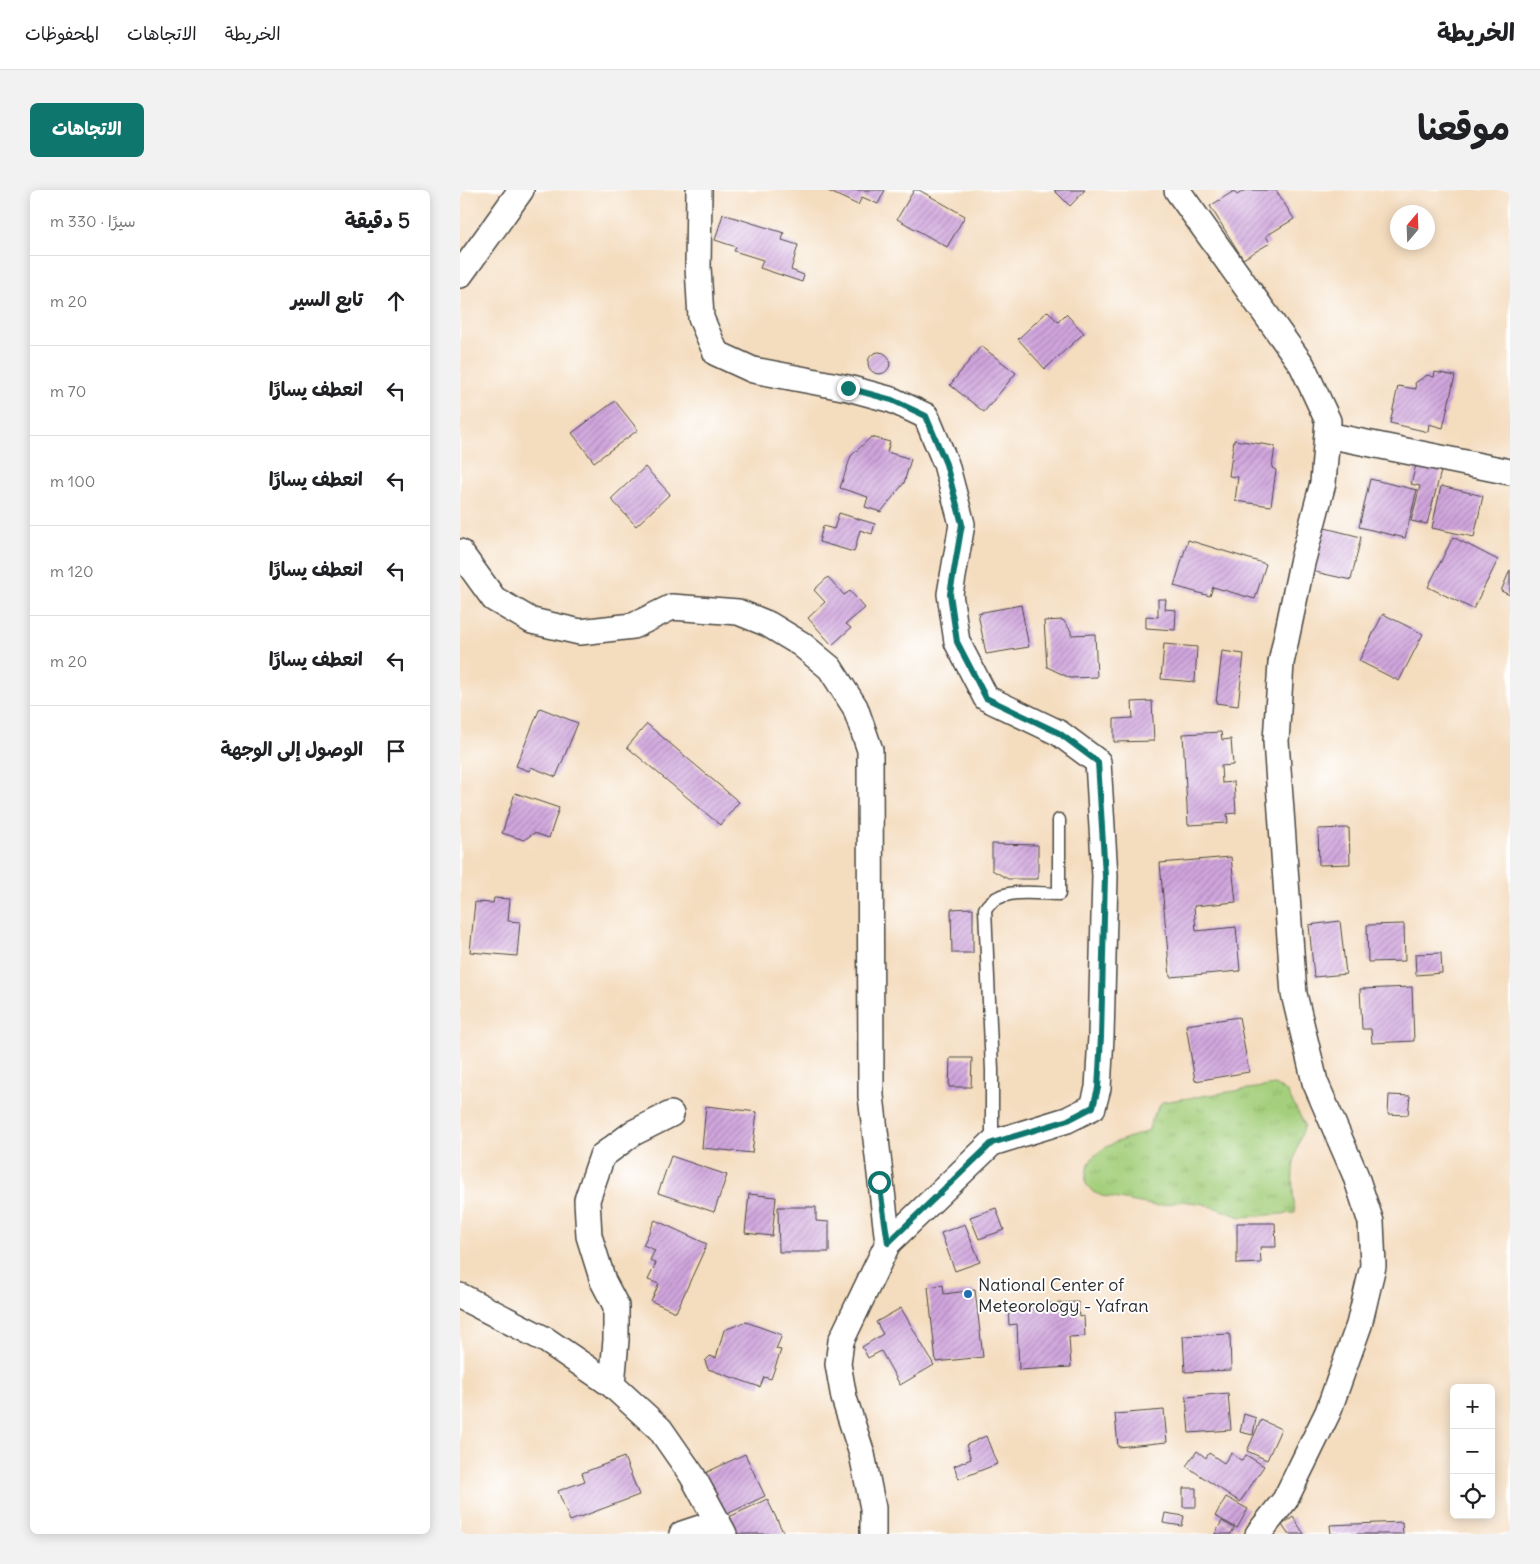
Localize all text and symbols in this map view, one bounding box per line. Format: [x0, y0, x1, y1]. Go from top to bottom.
text: الخريطة [1437, 17, 1515, 47]
text: المحفوظات [25, 22, 99, 45]
text: الاتجاهات [127, 22, 197, 45]
text: الخريطة [225, 22, 281, 45]
button: الاتجاهات [30, 103, 144, 157]
text: موقعنا [1417, 105, 1510, 149]
north arrow [1390, 205, 1435, 250]
text: 5 دقيقة [344, 207, 410, 234]
text: سيرًا · 330 m [50, 211, 136, 231]
text: تابع السير [291, 287, 363, 311]
icon: ahead [382, 287, 410, 315]
text: 20 m [50, 291, 87, 311]
text: انعطف يسارًا [269, 377, 363, 401]
icon: left [382, 377, 410, 405]
route end [837, 377, 860, 400]
text: 70 m [50, 381, 86, 401]
text: انعطف يسارًا [269, 467, 363, 491]
icon: left [382, 467, 410, 495]
text: 100 m [50, 471, 95, 491]
text: انعطف يسارًا [269, 557, 363, 581]
icon: left [382, 557, 410, 585]
text: 120 m [50, 561, 94, 581]
text: انعطف يسارًا [269, 647, 363, 671]
icon: left [382, 647, 410, 675]
text: 20 m [50, 651, 87, 671]
text: الوصول إلى الوجهة [220, 737, 363, 761]
icon: arrive [382, 737, 410, 765]
route start [868, 1171, 891, 1194]
place label: National Center of Meteorology - Yafran [978, 1273, 1149, 1317]
marker: National Center of Meteorology - Yafran [962, 1288, 974, 1300]
map controls [1450, 1384, 1495, 1519]
button: + [1450, 1384, 1495, 1429]
button: − [1450, 1429, 1495, 1474]
button: locate [1450, 1474, 1495, 1519]

